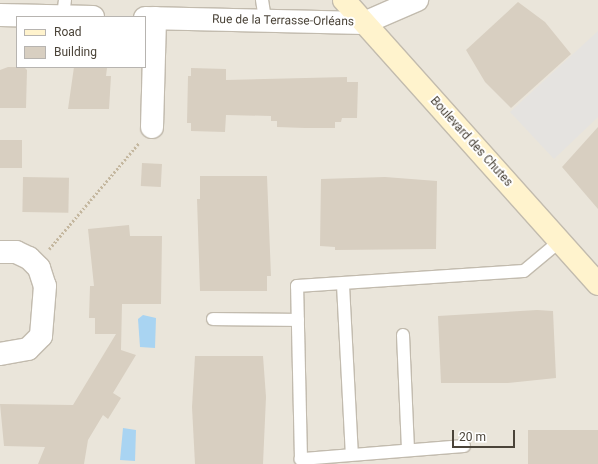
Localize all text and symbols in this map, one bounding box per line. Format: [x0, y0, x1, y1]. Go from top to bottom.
street label: Rue de la Terrasse-Orléans [212, 13, 354, 29]
legend [16, 16, 146, 68]
text: Road [54, 25, 82, 39]
text: Building [54, 45, 97, 59]
street label: Boulevard des Chutes [427, 94, 515, 190]
scale bar [454, 422, 517, 448]
text: 20 m [459, 430, 486, 444]

